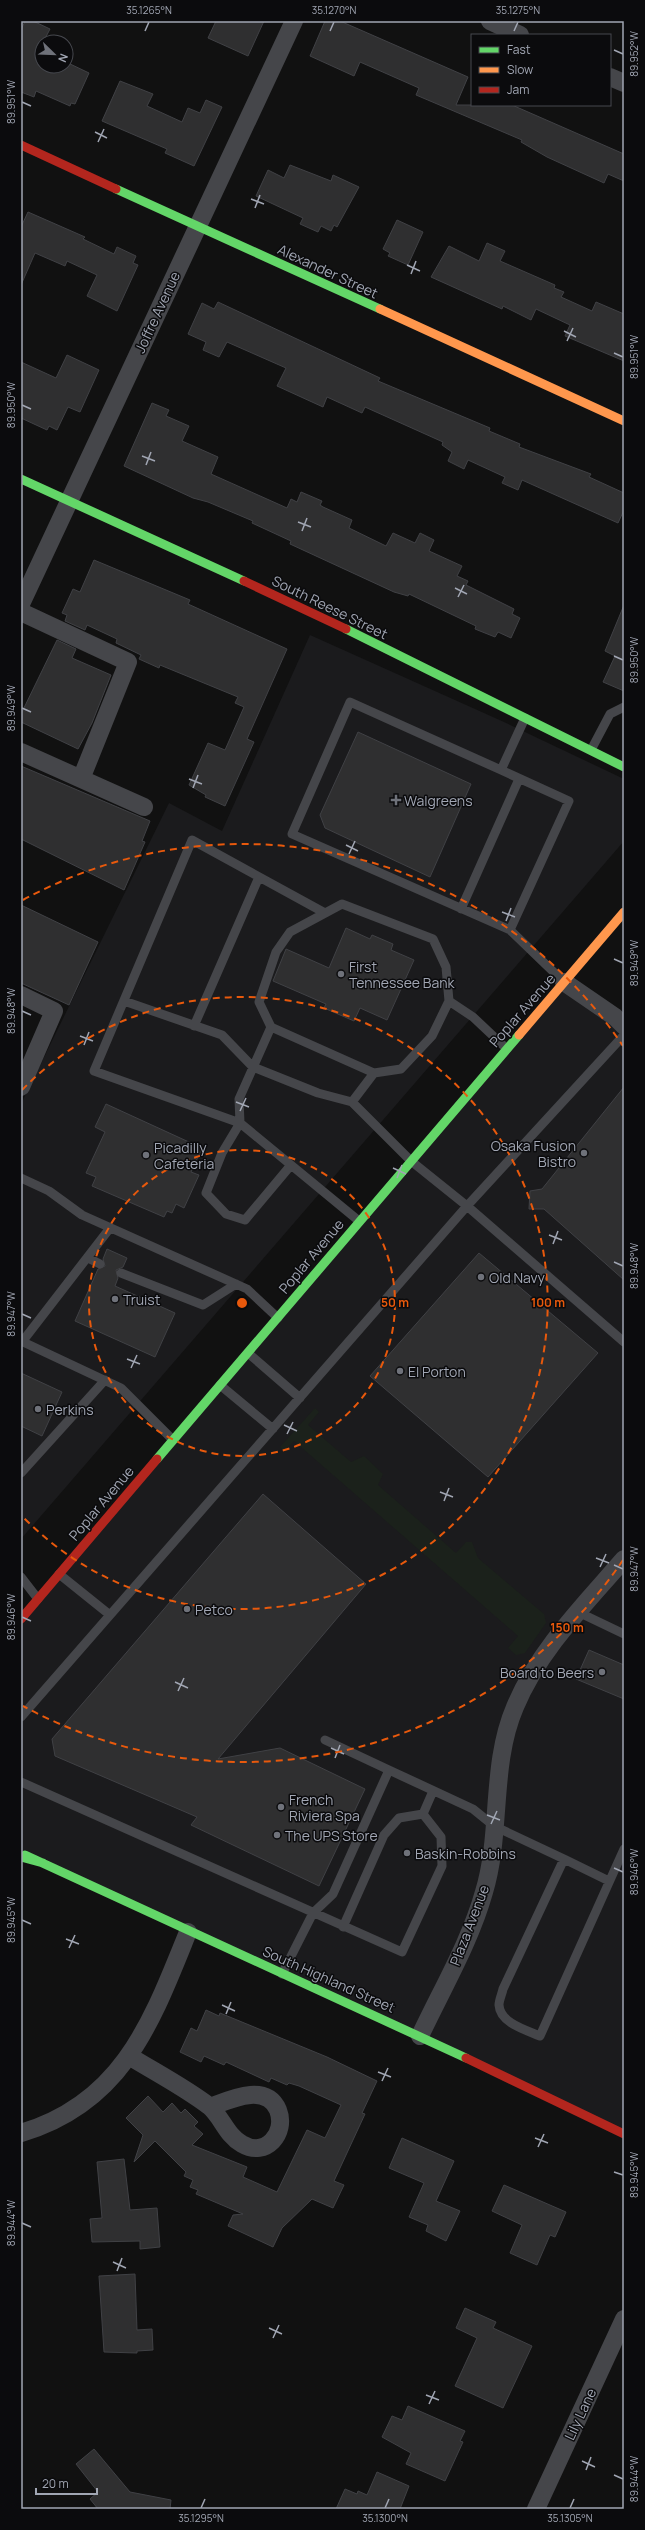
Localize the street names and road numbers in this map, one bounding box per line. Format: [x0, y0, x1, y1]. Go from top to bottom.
street label: Alexander Street [275, 239, 382, 303]
street label: Joffre Avenue [130, 268, 184, 356]
street label: South Reese Street [269, 571, 391, 643]
street label: Poplar Avenue [485, 969, 559, 1051]
street label: Poplar Avenue [274, 1215, 348, 1297]
street label: Poplar Avenue [64, 1462, 138, 1544]
street label: Plaza Avenue [445, 1882, 493, 1968]
street label: South Highland Street [260, 1941, 399, 2017]
street label: Lily Lane [560, 2385, 600, 2443]

